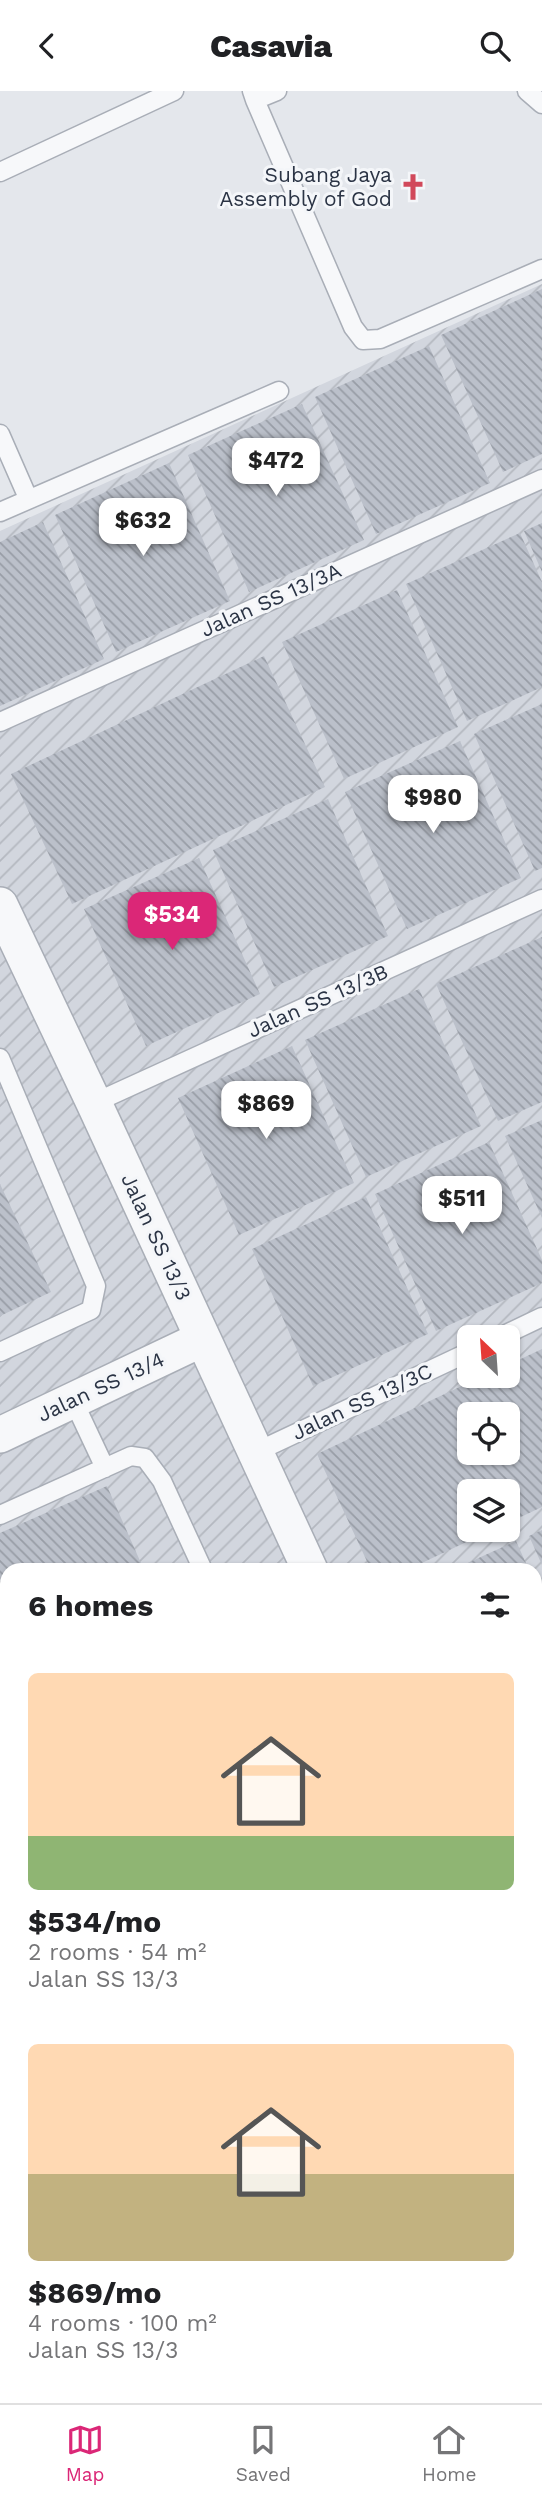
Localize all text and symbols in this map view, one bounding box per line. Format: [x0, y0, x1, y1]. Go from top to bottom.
icon: back [28, 27, 66, 65]
text: Casavia [210, 27, 332, 65]
icon: search [476, 27, 514, 65]
place label: Subang Jaya Assembly of God [219, 162, 392, 211]
church icon: Subang Jaya Assembly of God [398, 172, 428, 202]
pin: $472 [235, 439, 317, 498]
text: $472 [248, 447, 304, 474]
pin: $632 [102, 498, 184, 558]
text: $632 [115, 507, 171, 534]
street label: Jalan SS 13/3A [197, 557, 345, 642]
pin: $980 [392, 775, 474, 835]
text: $980 [404, 784, 462, 811]
pin: $534 [131, 893, 213, 952]
text: $534 [144, 901, 200, 928]
street label: Jalan SS 13/3B [244, 958, 392, 1043]
pin: $869 [225, 1081, 307, 1141]
text: $869 [237, 1090, 295, 1117]
street label: Jalan SS 13/3 [116, 1169, 197, 1304]
pin: $511 [421, 1177, 503, 1236]
text: $511 [438, 1185, 486, 1212]
north arrow [457, 1325, 520, 1388]
map controls [457, 1325, 520, 1542]
street label: Jalan SS 13/4 [33, 1346, 168, 1427]
street label: Jalan SS 13/3C [288, 1358, 436, 1445]
button: locate [457, 1402, 520, 1465]
button: layers [457, 1479, 520, 1542]
icon: filters [476, 1586, 514, 1624]
text: 6 homes [28, 1588, 153, 1623]
icon: home [208, 1718, 334, 1844]
text: $534/mo [28, 1904, 161, 1939]
text: 2 rooms · 54 m² [28, 1939, 206, 1966]
text: Jalan SS 13/3 [28, 1966, 178, 1993]
icon: home [208, 2089, 334, 2215]
text: $869/mo [28, 2275, 162, 2310]
text: 4 rooms · 100 m² [28, 2310, 217, 2337]
text: Jalan SS 13/3 [28, 2337, 178, 2364]
tab: Map [66, 2421, 104, 2486]
tab: Saved [236, 2421, 291, 2486]
tab: Home [422, 2421, 476, 2486]

